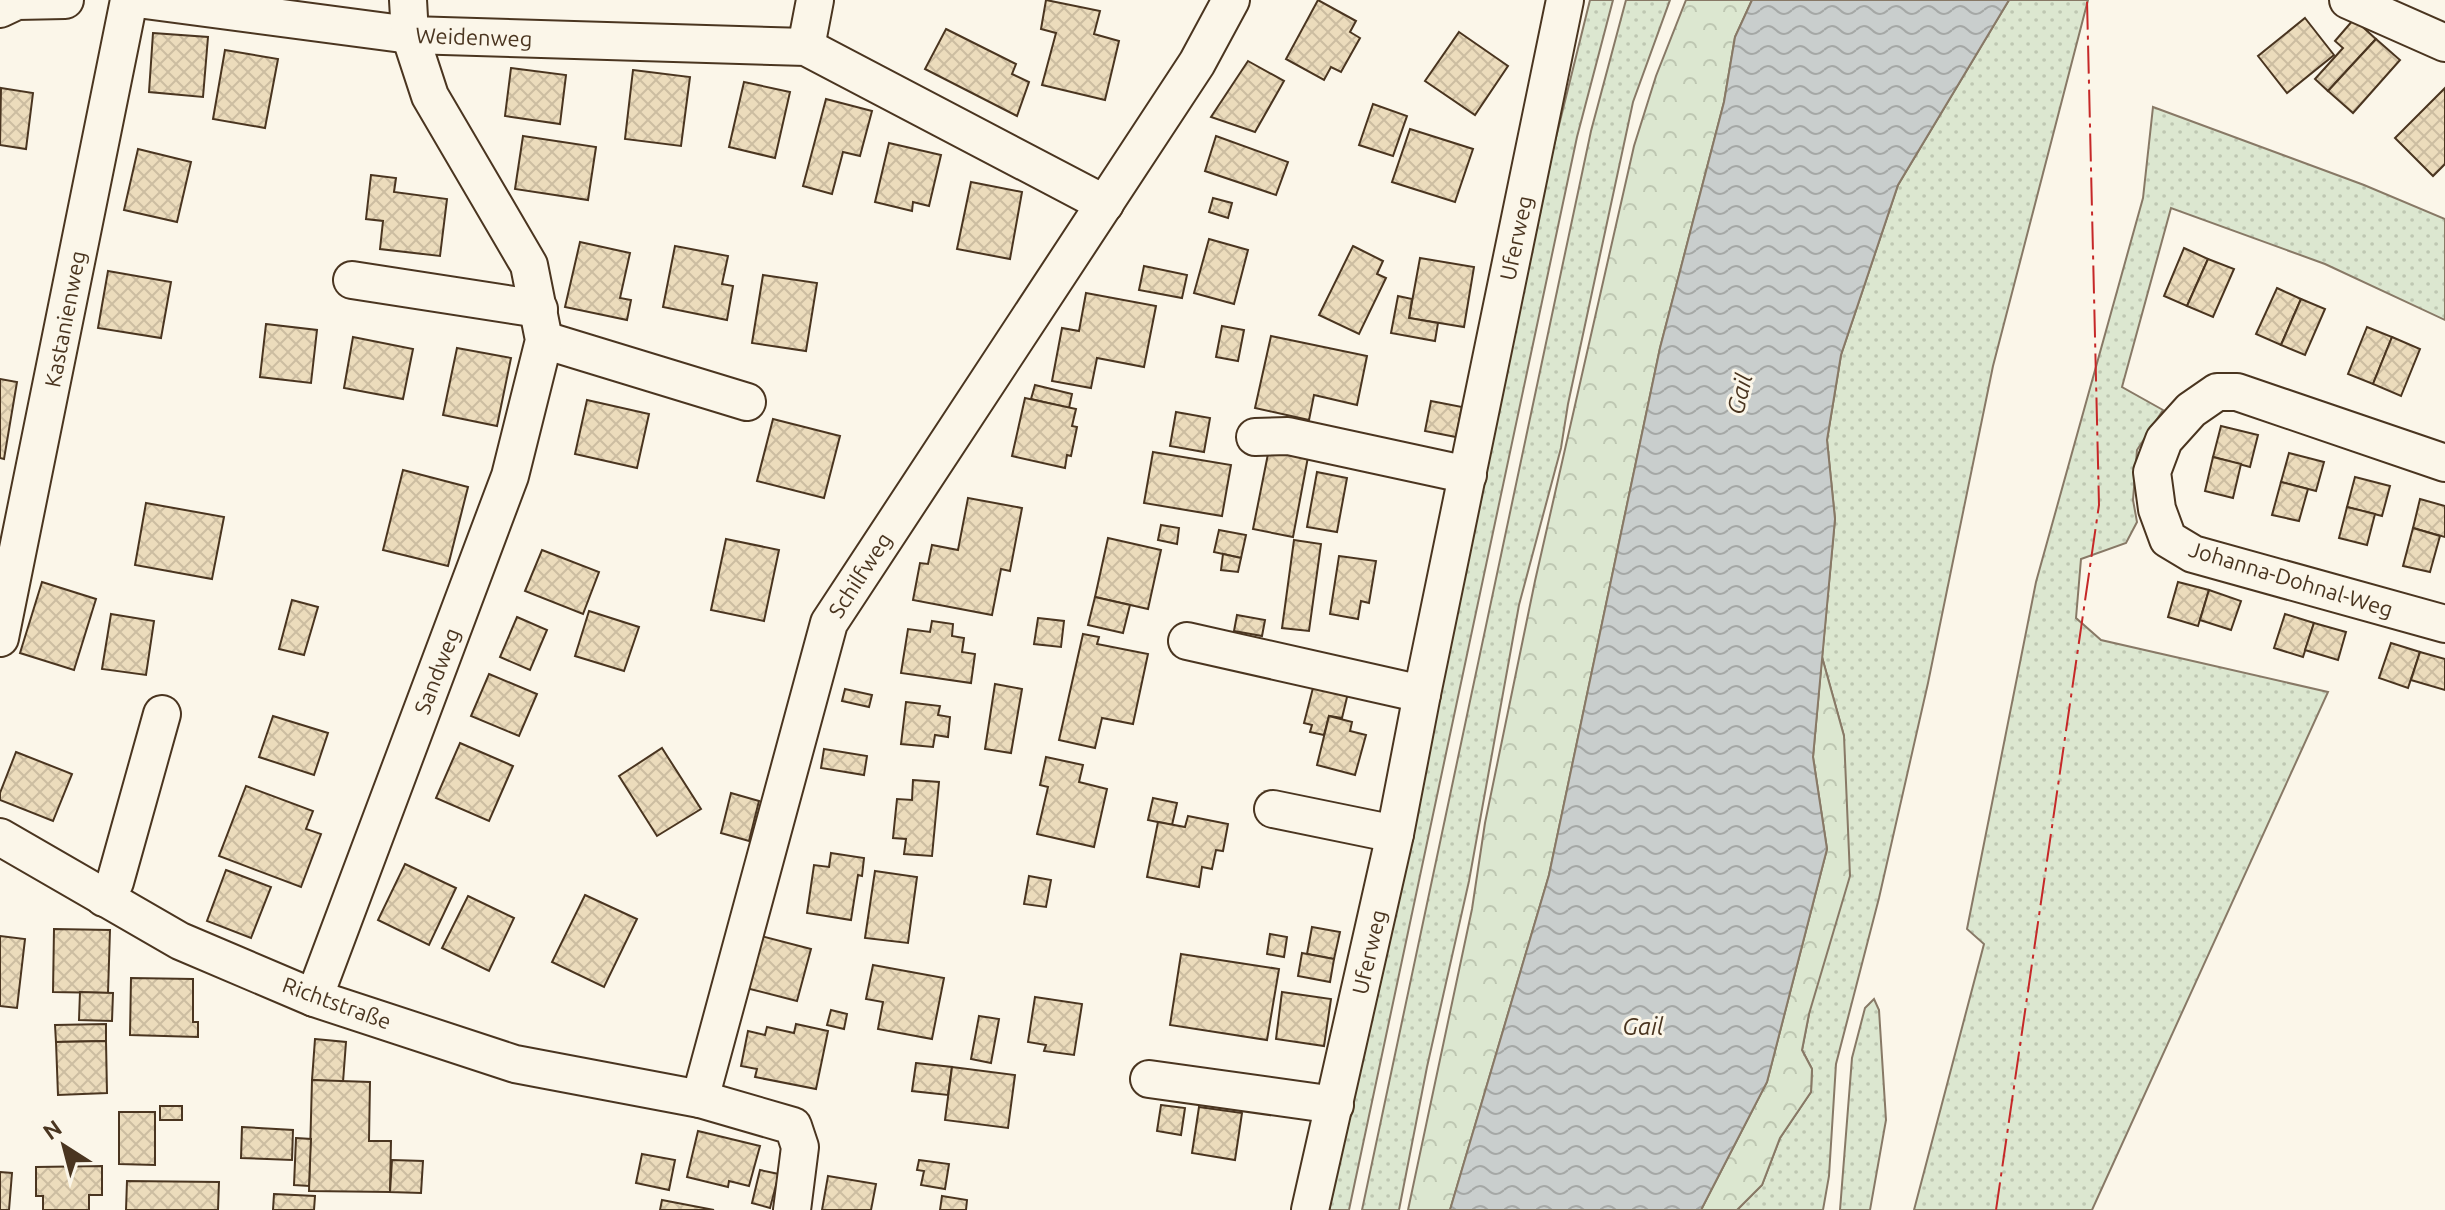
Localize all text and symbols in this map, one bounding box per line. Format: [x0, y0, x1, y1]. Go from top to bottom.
street label: Weidenweg [415, 22, 533, 51]
street label: Uferweg [1494, 193, 1537, 283]
street label: Kastanienweg [39, 248, 90, 389]
water label: Gail [1721, 370, 1758, 417]
street label: Schilfweg [823, 528, 896, 622]
street label: Johanna-Dohnal-Weg [2186, 536, 2396, 621]
street label: Sandweg [409, 624, 464, 717]
street label: Uferweg [1347, 907, 1390, 997]
street label: Richtstraße [279, 971, 395, 1034]
water label: Gail [1622, 1013, 1664, 1040]
north arrow [24, 1106, 104, 1186]
text: N [38, 1114, 66, 1144]

